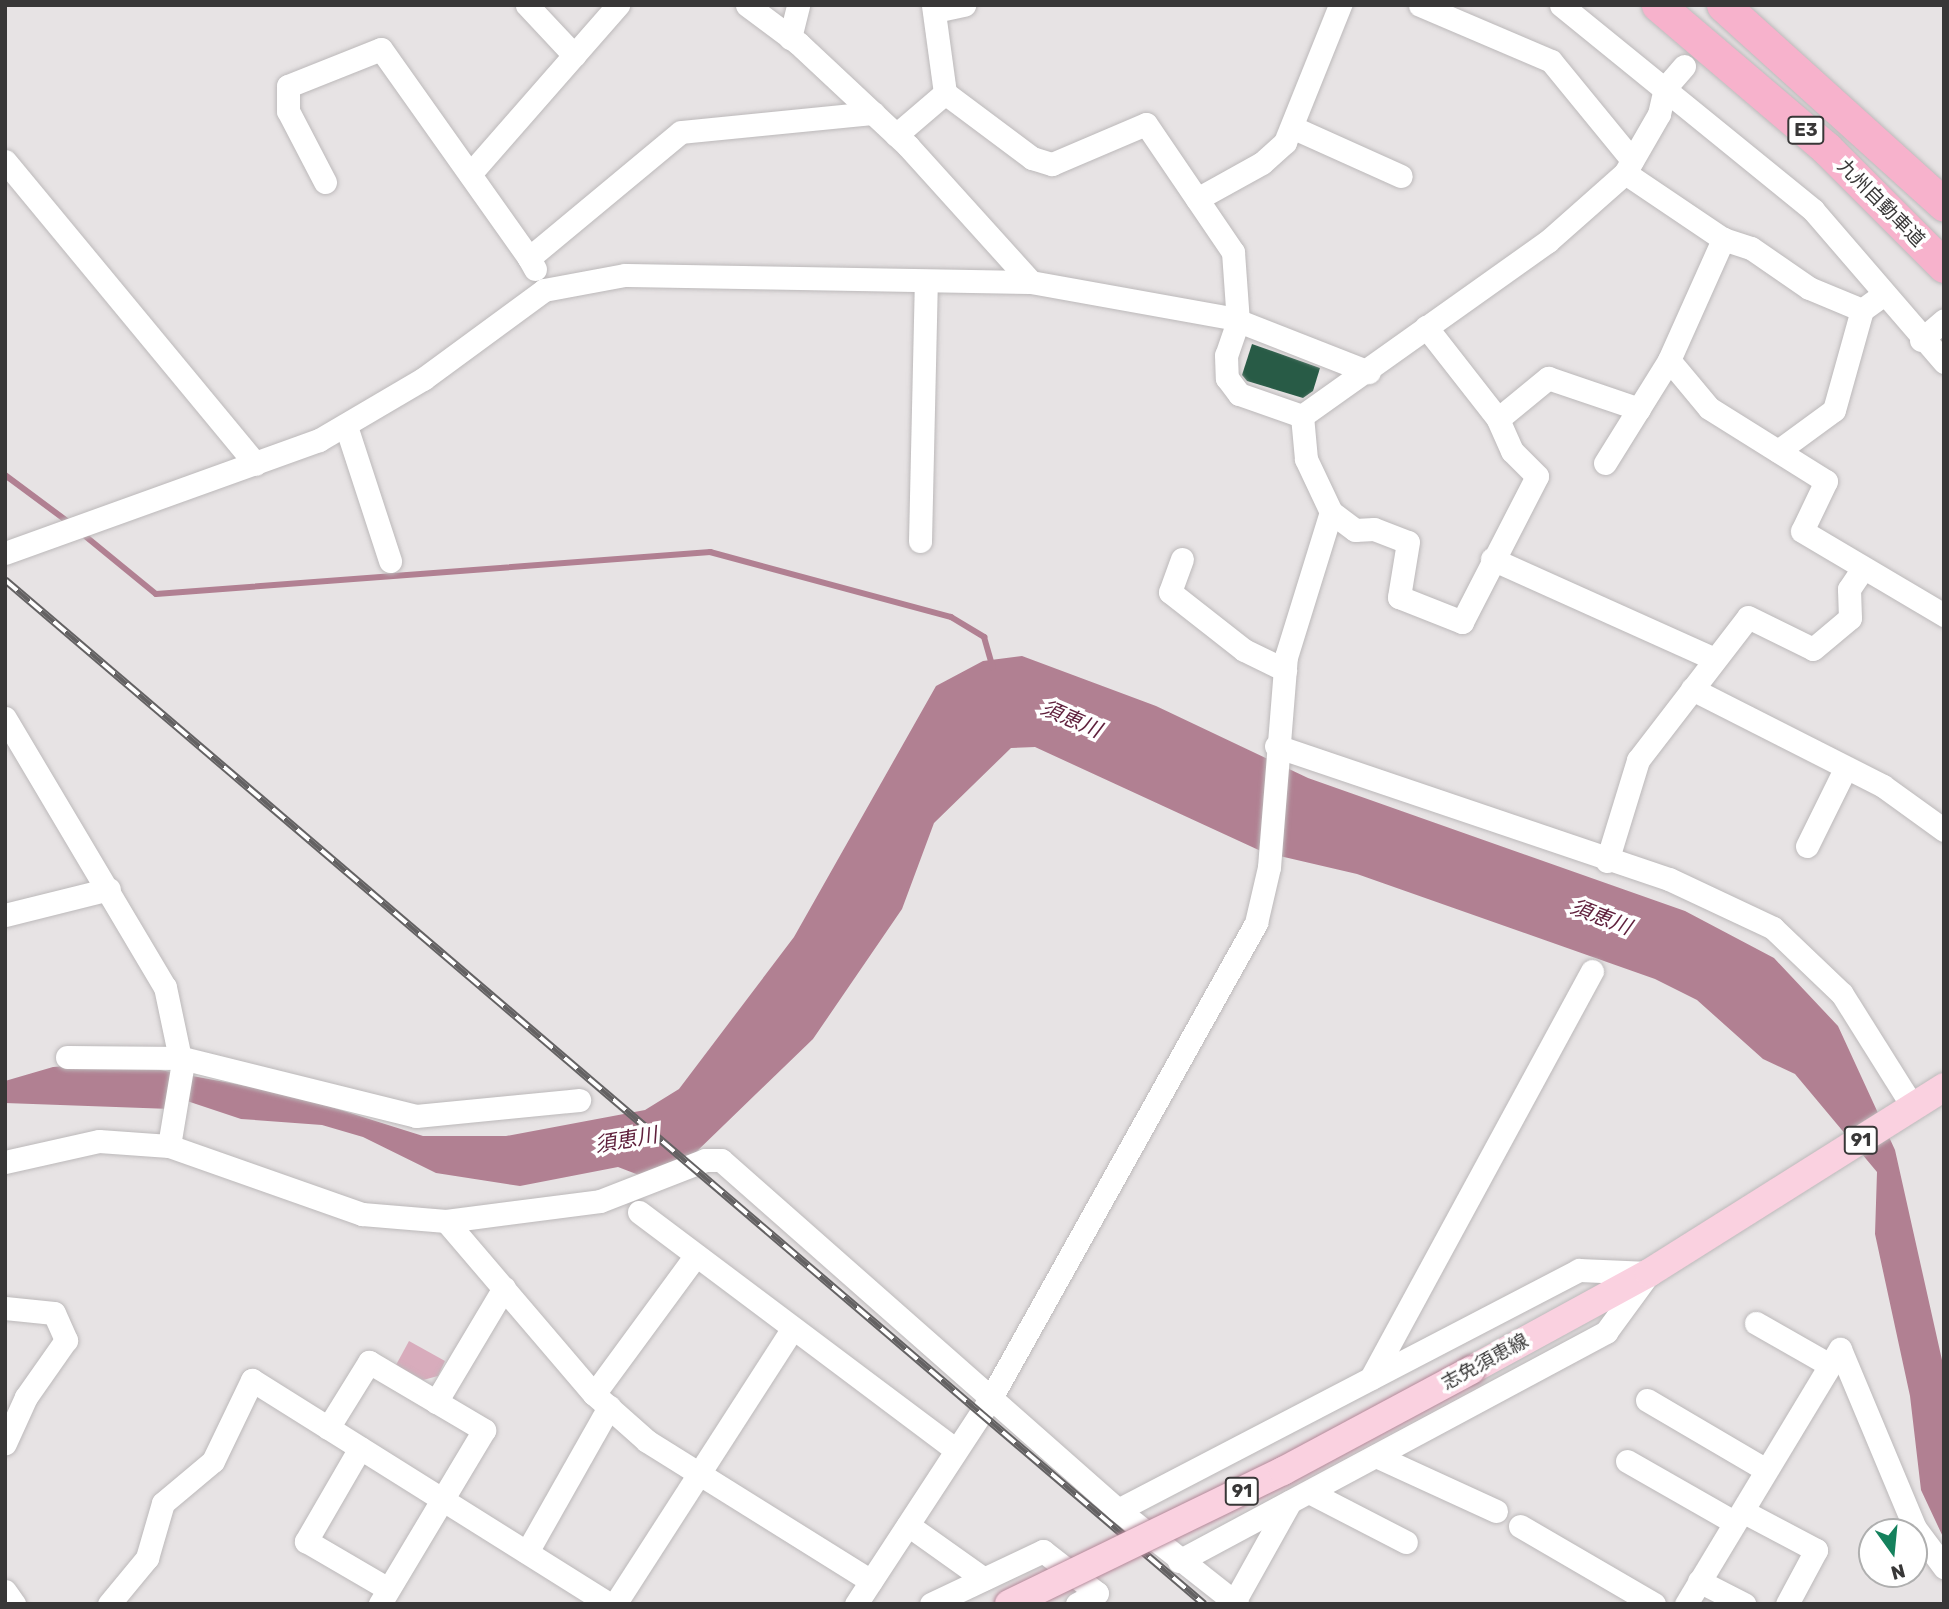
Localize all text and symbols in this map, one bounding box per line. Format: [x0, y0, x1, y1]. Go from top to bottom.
road number: E3 [1787, 116, 1825, 145]
street label: 九州自動車道 [1833, 155, 1929, 251]
water label: 須恵川 [1037, 695, 1105, 743]
water label: 須恵川 [1567, 894, 1635, 940]
water label: 須恵川 [593, 1122, 659, 1158]
road number: 91 [1843, 1126, 1878, 1154]
street label: 志免須恵線 [1438, 1329, 1532, 1395]
road number: 91 [1224, 1476, 1260, 1506]
north arrow [1858, 1518, 1928, 1588]
text: N [1888, 1559, 1908, 1585]

